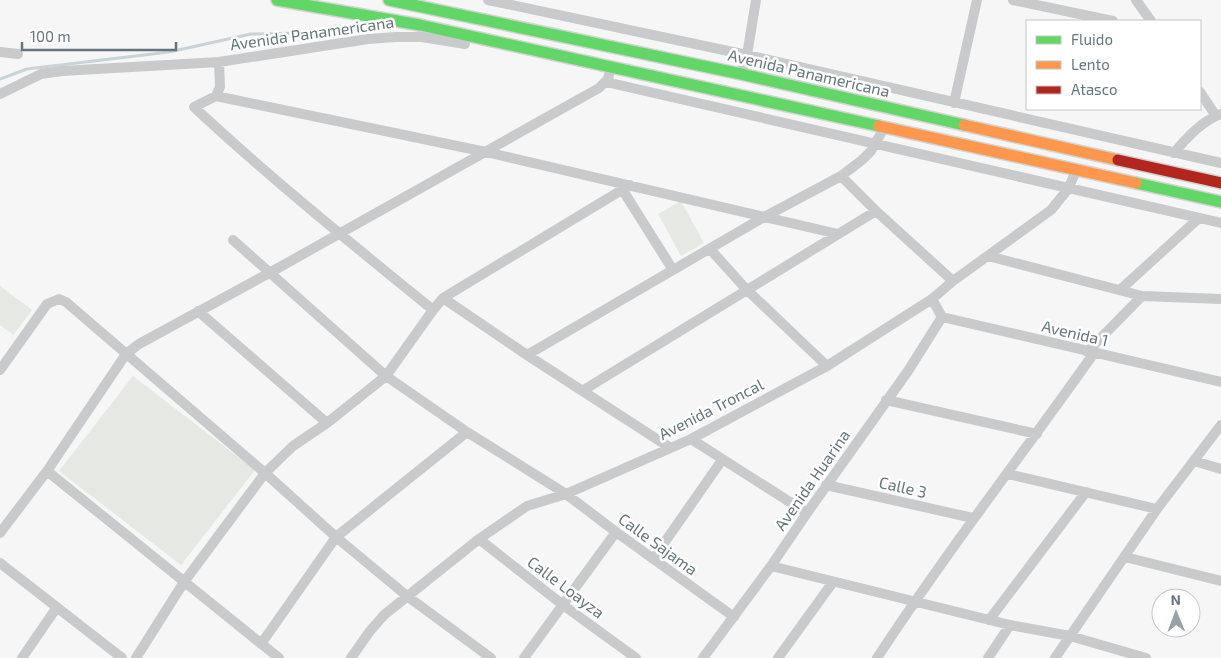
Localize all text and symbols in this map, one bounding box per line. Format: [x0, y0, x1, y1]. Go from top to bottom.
street label: Avenida Panamericana [229, 12, 395, 53]
scale bar [22, 20, 176, 52]
legend [1026, 20, 1201, 110]
text: 100 m [30, 27, 71, 45]
text: Fluido [1071, 30, 1113, 48]
street label: Avenida Panamericana [726, 45, 892, 100]
text: Lento [1071, 55, 1110, 73]
text: Atasco [1071, 80, 1117, 98]
street label: Avenida 1 [1040, 316, 1110, 349]
street label: Avenida Troncal [655, 374, 766, 443]
street label: Avenida Huarina [770, 426, 853, 534]
street label: Calle 3 [877, 472, 929, 501]
street label: Calle Sajama [615, 509, 701, 579]
street label: Calle Loayza [524, 552, 608, 622]
north arrow [1151, 588, 1201, 638]
text: N [1171, 591, 1181, 608]

